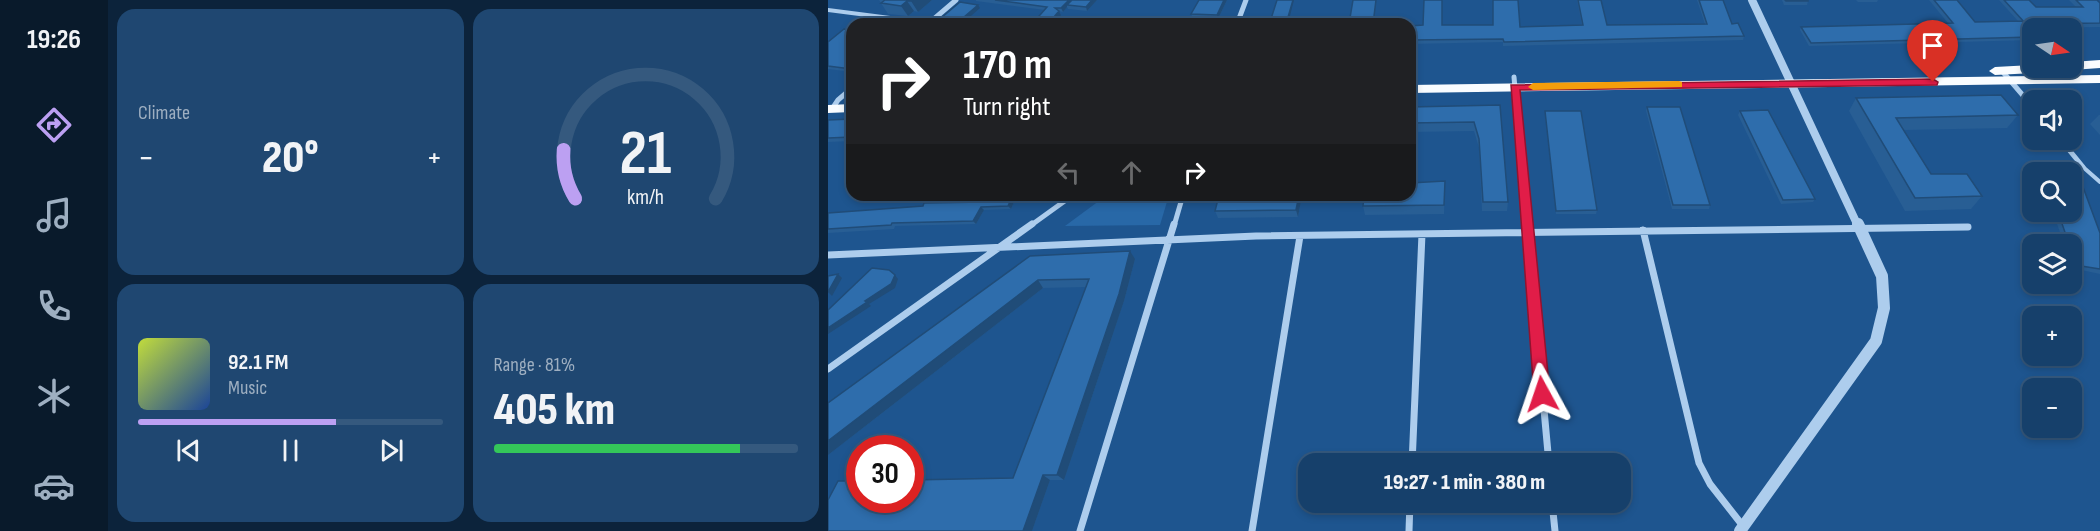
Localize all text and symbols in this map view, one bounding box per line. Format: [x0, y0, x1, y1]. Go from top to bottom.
north arrow [2022, 18, 2082, 78]
map controls [2022, 18, 2082, 438]
pin [1907, 20, 1958, 82]
text: 19:26 [27, 24, 81, 56]
icon: arrive [1916, 29, 1949, 62]
text: 170 m [963, 40, 1052, 91]
icon: right [864, 42, 942, 120]
button: sound [2022, 90, 2082, 150]
text: Turn right [963, 91, 1050, 123]
text: Climate [138, 101, 190, 125]
icon: directions [33, 104, 75, 146]
text: 21 [620, 117, 672, 192]
text: 20° [262, 131, 319, 186]
text: − [138, 138, 154, 178]
text: + [426, 138, 443, 178]
icon: left [1052, 156, 1085, 189]
icon: ahead [1115, 156, 1148, 189]
icon: right [1178, 156, 1211, 189]
button: search [2022, 162, 2082, 222]
text: km/h [627, 185, 664, 210]
icon: music [33, 194, 75, 236]
button: layers [2022, 234, 2082, 294]
icon: phone [33, 285, 75, 327]
button: + [2022, 306, 2082, 366]
text: 92.1 FM [228, 349, 288, 376]
text: Range · 81% [494, 353, 575, 377]
position arrow [1510, 362, 1574, 426]
icon: climate [33, 375, 75, 417]
text: Music [228, 376, 267, 400]
button: − [2022, 378, 2082, 438]
text: 405 km [494, 383, 615, 438]
icon: previous [172, 434, 205, 467]
icon: pause [274, 434, 307, 467]
icon: next [375, 434, 408, 467]
speed limit sign: 30 [846, 435, 924, 513]
icon: car [33, 465, 75, 507]
text: 19:27 · 1 min · 380 m [1384, 469, 1545, 496]

